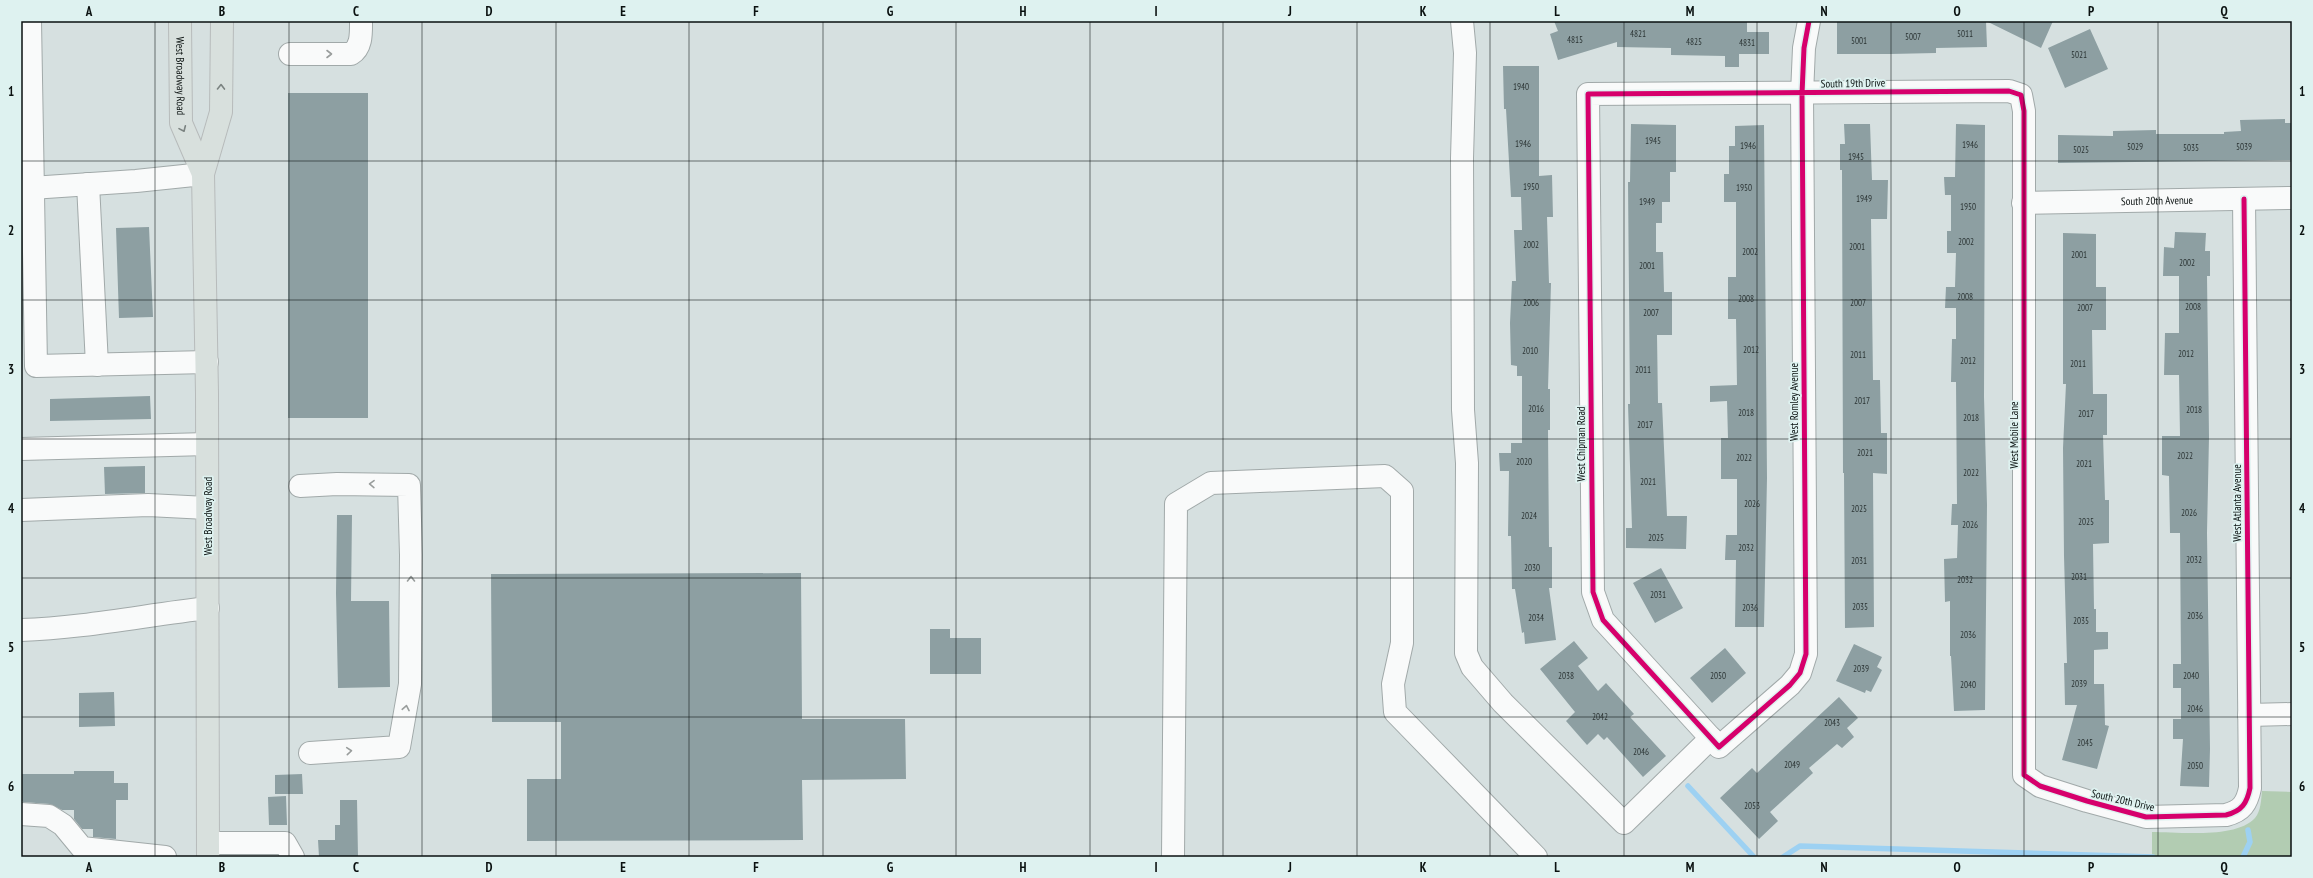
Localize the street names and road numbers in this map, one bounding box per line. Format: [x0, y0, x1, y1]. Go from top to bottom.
street label: West Broadway Road [173, 37, 188, 116]
street label: South 19th Drive [1821, 75, 1886, 91]
street label: South 20th Avenue [2121, 193, 2194, 208]
street label: West Romley Avenue [1787, 363, 1801, 441]
street label: West Mobile Lane [2007, 401, 2021, 469]
street label: West Chipman Road [1574, 406, 1588, 482]
street label: West Atlanta Avenue [2230, 464, 2244, 542]
street label: West Broadway Road [201, 477, 215, 555]
street label: South 20th Drive [2090, 786, 2156, 814]

